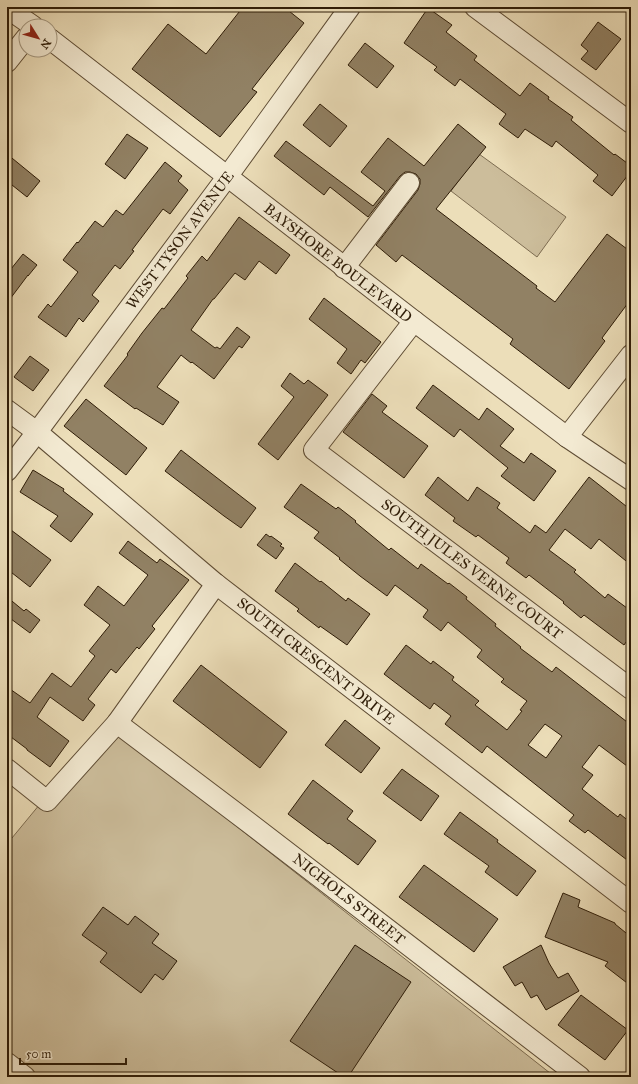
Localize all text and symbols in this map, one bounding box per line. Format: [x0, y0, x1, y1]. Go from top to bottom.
north arrow [18, 18, 58, 58]
text: N [37, 36, 54, 52]
street label: WEST TYSON AVENUE [122, 167, 238, 313]
street label: BAYSHORE BOULEVARD [260, 200, 416, 327]
street label: SOUTH JULES VERNE COURT [377, 495, 566, 644]
street label: SOUTH CRESCENT DRIVE [233, 594, 399, 728]
street label: NICHOLS STREET [289, 850, 409, 948]
scale bar [20, 1040, 126, 1066]
text: 50 m [26, 1047, 51, 1061]

